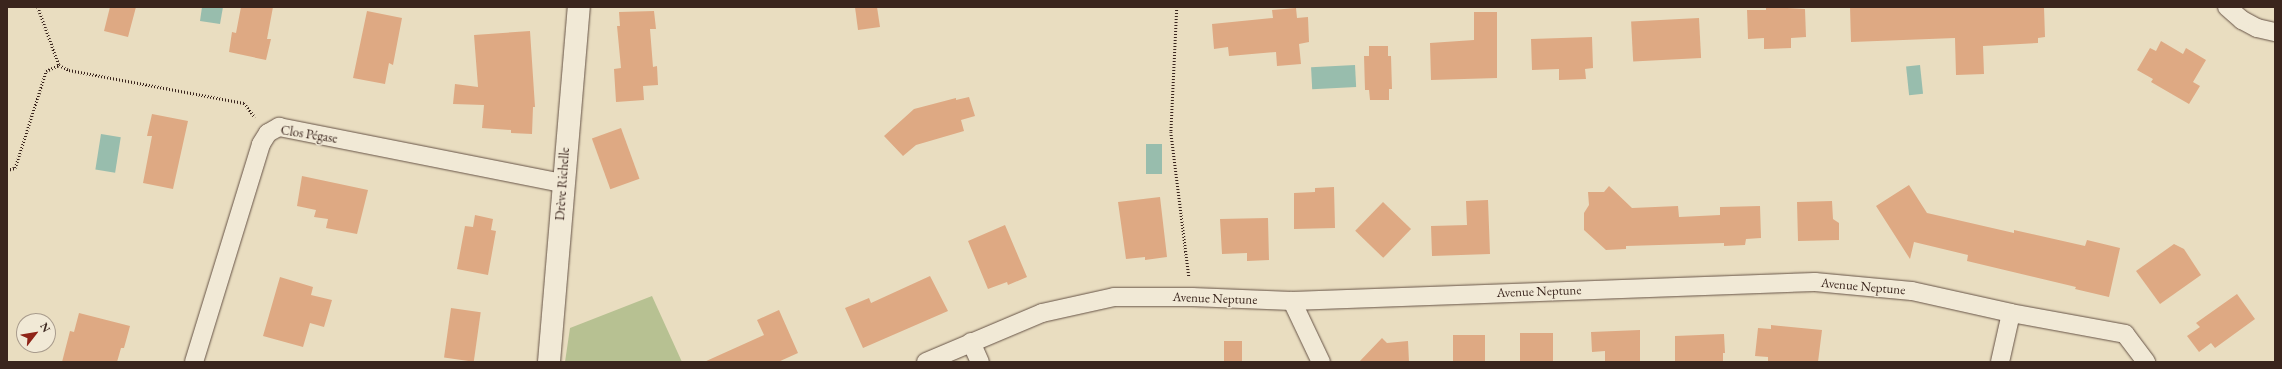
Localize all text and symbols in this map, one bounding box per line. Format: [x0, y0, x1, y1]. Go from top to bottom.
street label: Clos Pégase [279, 123, 339, 147]
street label: Drève Richelle [553, 147, 573, 221]
street label: Avenue Neptune [1820, 276, 1906, 298]
street label: Avenue Neptune [1496, 283, 1582, 301]
street label: Avenue Neptune [1172, 290, 1258, 308]
north arrow [16, 313, 56, 353]
text: N [37, 320, 54, 335]

